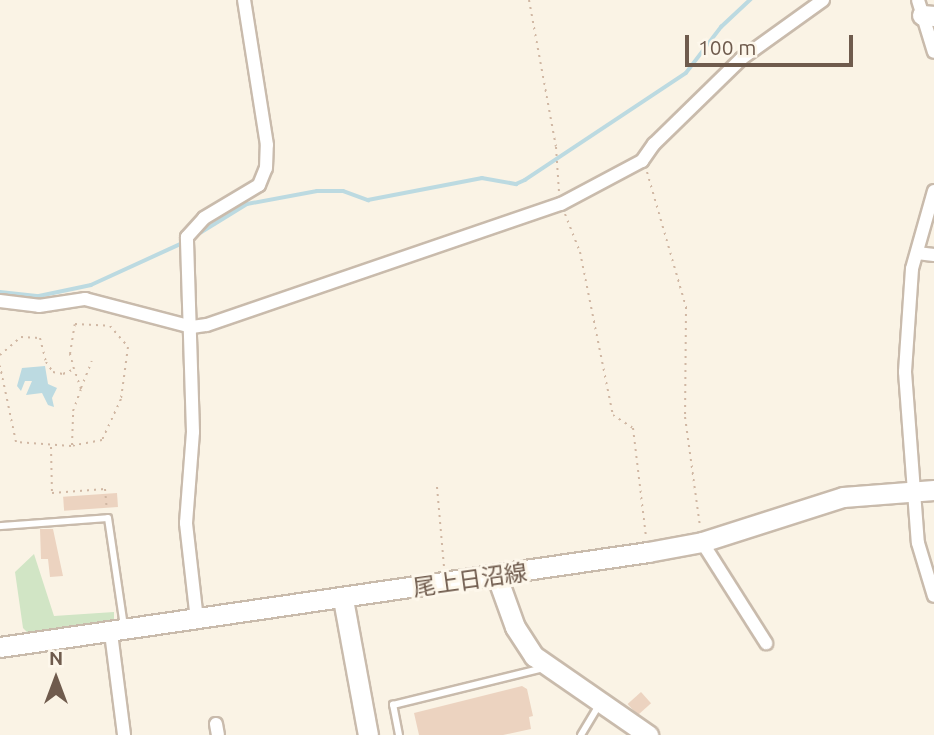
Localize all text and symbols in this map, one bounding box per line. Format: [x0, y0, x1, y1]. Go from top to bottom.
scale bar [689, 21, 857, 65]
text: 100 m [698, 35, 756, 59]
street label: 尾上日沼線 [411, 558, 529, 602]
north arrow [21, 644, 91, 714]
text: N [49, 647, 63, 669]

